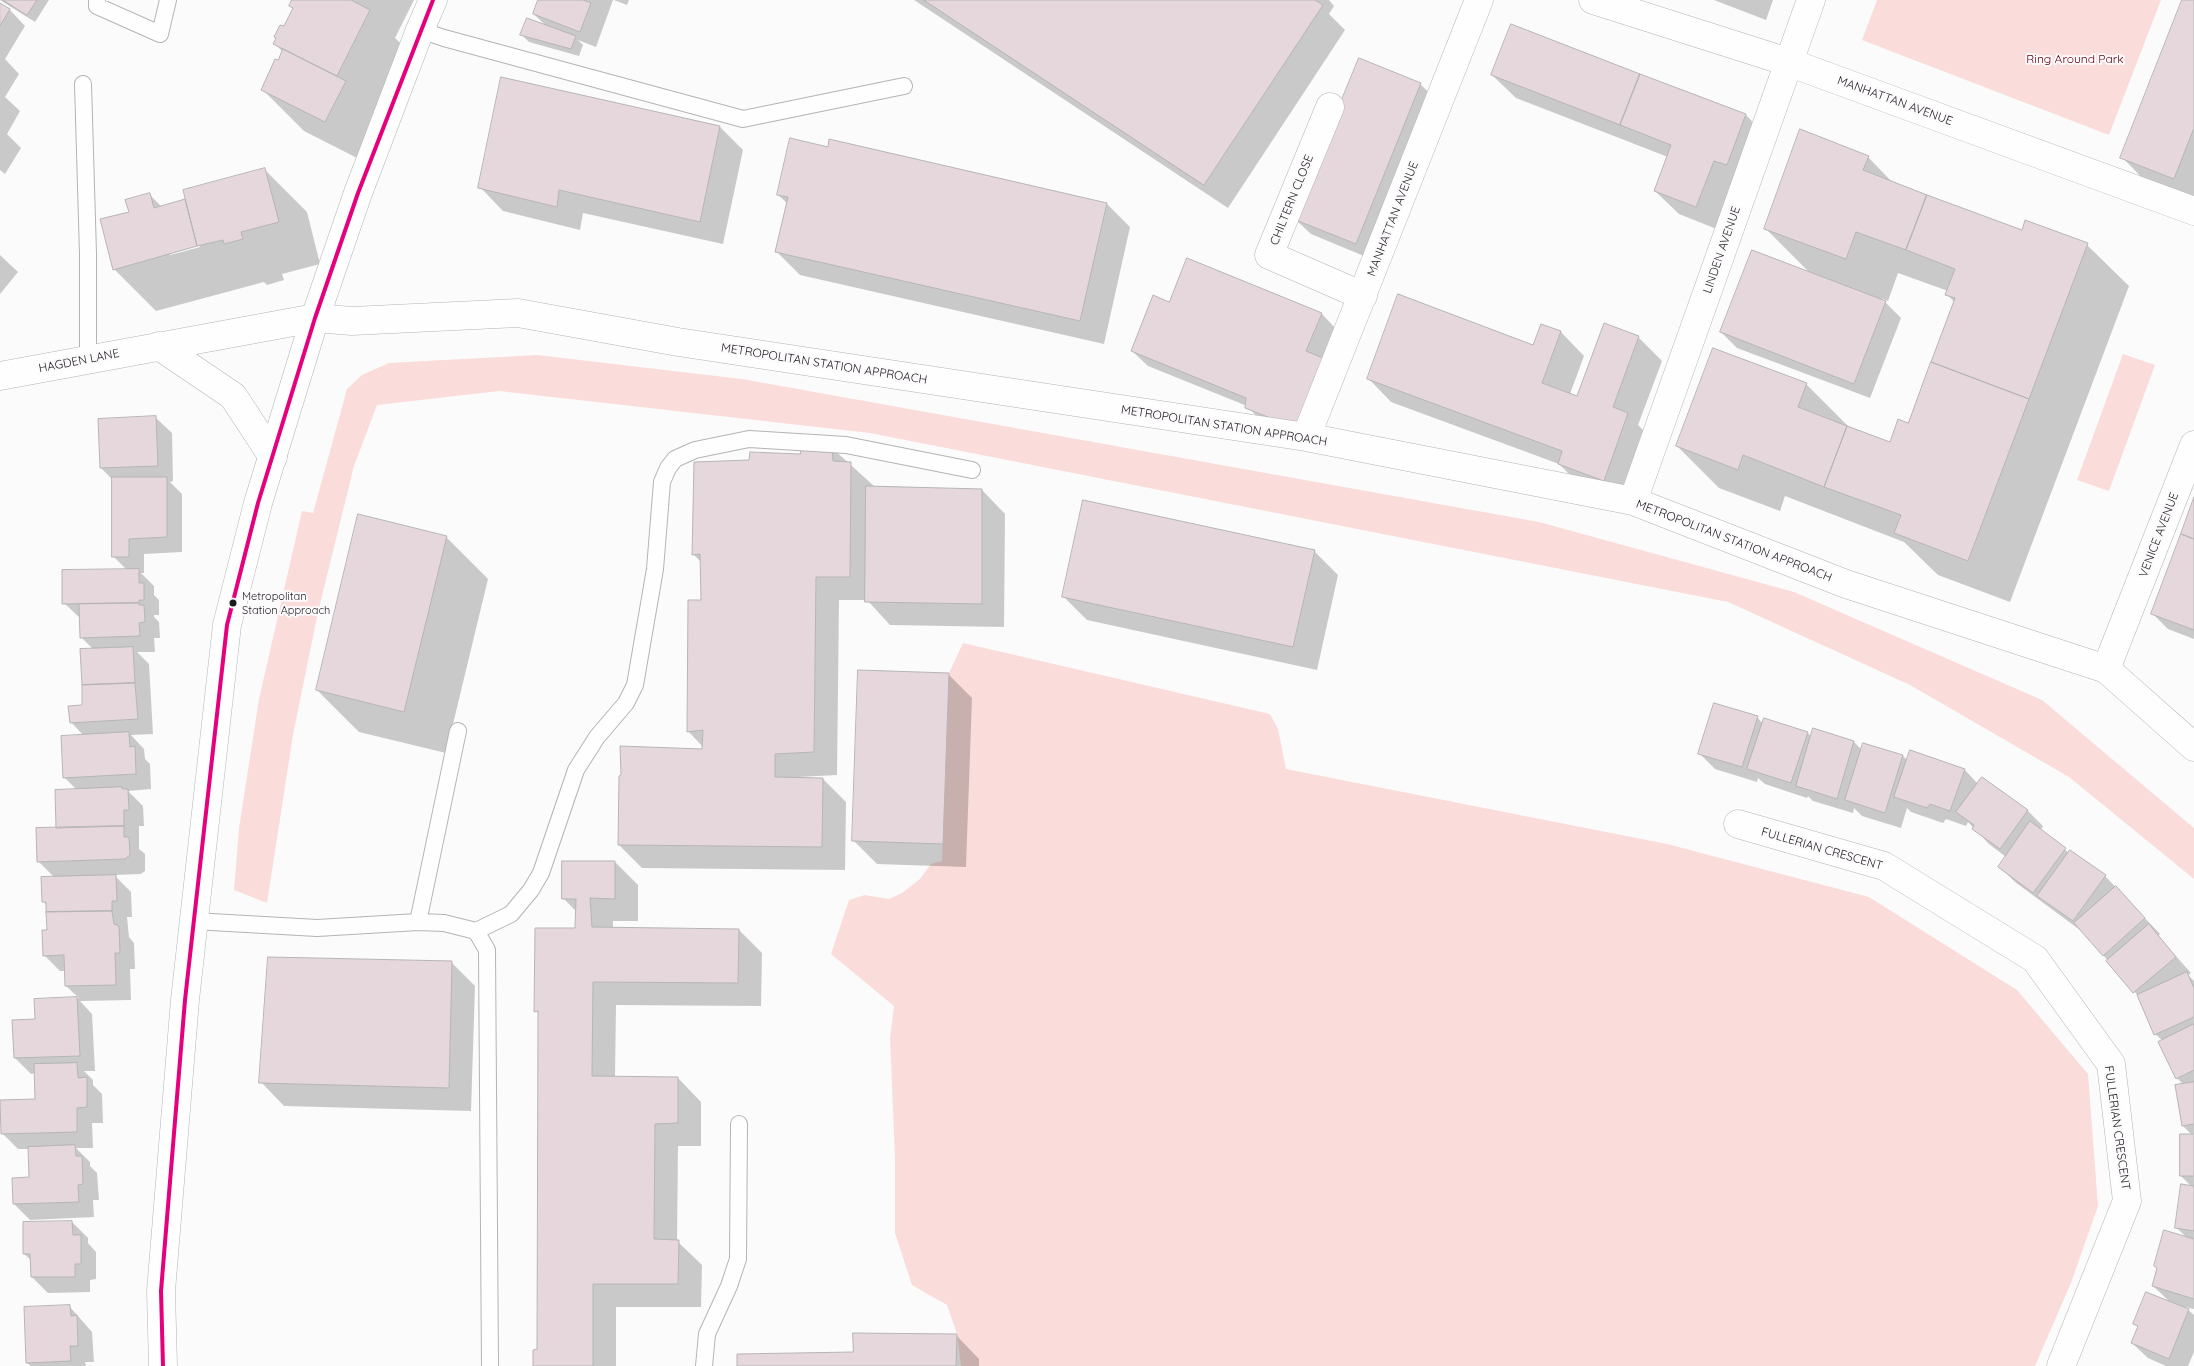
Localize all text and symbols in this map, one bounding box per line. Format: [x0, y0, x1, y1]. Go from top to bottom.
park label: Ring Around Park [2026, 52, 2124, 66]
street label: MANHATTAN AVENUE [1835, 73, 1955, 129]
street label: CHILTERN CLOSE [1267, 153, 1317, 247]
street label: MANHATTAN AVENUE [1364, 160, 1422, 278]
street label: LINDEN AVENUE [1700, 205, 1744, 295]
street label: METROPOLITAN STATION APPROACH [720, 341, 928, 387]
street label: HAGDEN LANE [37, 346, 121, 376]
street label: METROPOLITAN STATION APPROACH [1120, 403, 1328, 449]
street label: VENICE AVENUE [2136, 490, 2182, 580]
street label: METROPOLITAN STATION APPROACH [1634, 497, 1834, 585]
place label: Metropolitan Station Approach [242, 590, 330, 616]
marker: Metropolitan Station Approach [228, 598, 238, 608]
street label: FULLERIAN CRESCENT [1760, 825, 1884, 873]
street label: FULLERIAN CRESCENT [2101, 1065, 2133, 1191]

